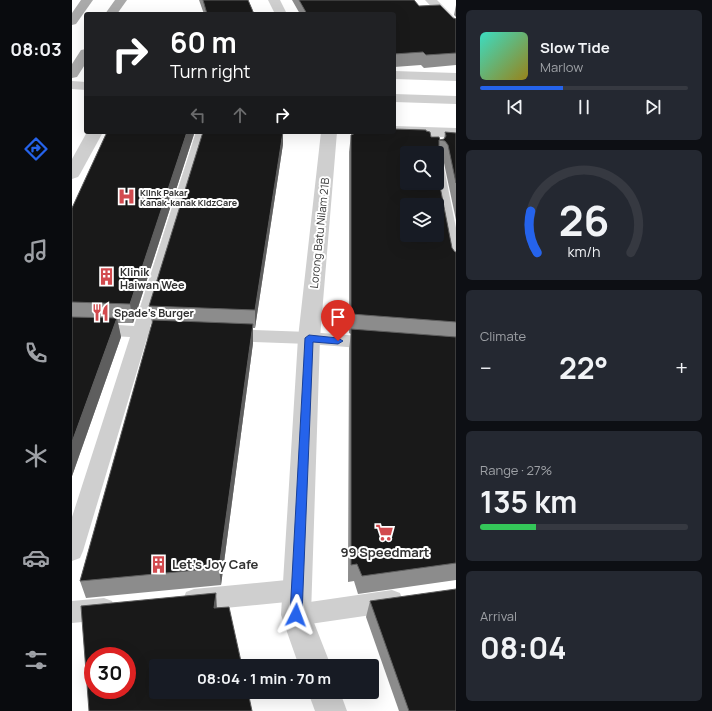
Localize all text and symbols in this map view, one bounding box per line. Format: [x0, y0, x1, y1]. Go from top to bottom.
text: 60 m [170, 23, 237, 61]
icon: right [104, 28, 156, 80]
text: 08:03 [10, 37, 62, 61]
text: Slow Tide [540, 37, 610, 58]
text: Marlow [540, 58, 583, 76]
text: Turn right [170, 59, 251, 83]
icon: previous [504, 96, 526, 118]
icon: pause [573, 96, 595, 118]
icon: next [642, 96, 664, 118]
icon: left [187, 104, 209, 126]
icon: ahead [229, 104, 251, 126]
icon: right [271, 104, 293, 126]
icon: directions [22, 135, 50, 163]
map controls [400, 146, 444, 242]
button: search [400, 146, 444, 190]
street label: Lorong Batu Nilam 21B [306, 177, 332, 289]
place label: Klink Pakar Kanak-kanak KidzCare [140, 186, 238, 209]
hospital icon: Klink Pakar Kanak-kanak KidzCare [117, 187, 137, 207]
text: 26 [559, 192, 609, 248]
button: layers [400, 198, 444, 242]
icon: music [22, 237, 50, 265]
text: km/h [567, 242, 601, 261]
place label: Klinik Haiwan Wee [120, 264, 185, 292]
building icon: Klinik Haiwan Wee [97, 267, 117, 287]
pin [321, 300, 355, 341]
restaurant icon: Spade's Burger [91, 302, 111, 322]
place label: Spade's Burger [114, 305, 195, 320]
icon: arrive [327, 306, 349, 328]
text: Climate [480, 327, 526, 345]
icon: phone [22, 339, 50, 367]
text: 22° [559, 347, 608, 388]
text: − [480, 353, 492, 383]
text: + [675, 353, 688, 383]
icon: climate [22, 442, 50, 470]
text: Range · 27% [480, 461, 552, 479]
text: 135 km [480, 481, 577, 522]
supermarket icon: 99 Speedmart [375, 523, 395, 543]
place label: 99 Speedmart [341, 543, 430, 561]
icon: car [22, 544, 50, 572]
building icon: Let's Joy Cafe [149, 554, 169, 574]
place label: Let's Joy Cafe [172, 555, 259, 573]
position arrow [275, 594, 317, 636]
text: Arrival [480, 607, 517, 625]
text: 08:04 [480, 627, 566, 668]
icon: filters [22, 646, 50, 674]
speed limit sign: 30 [84, 647, 136, 699]
text: 08:04 · 1 min · 70 m [197, 668, 331, 689]

